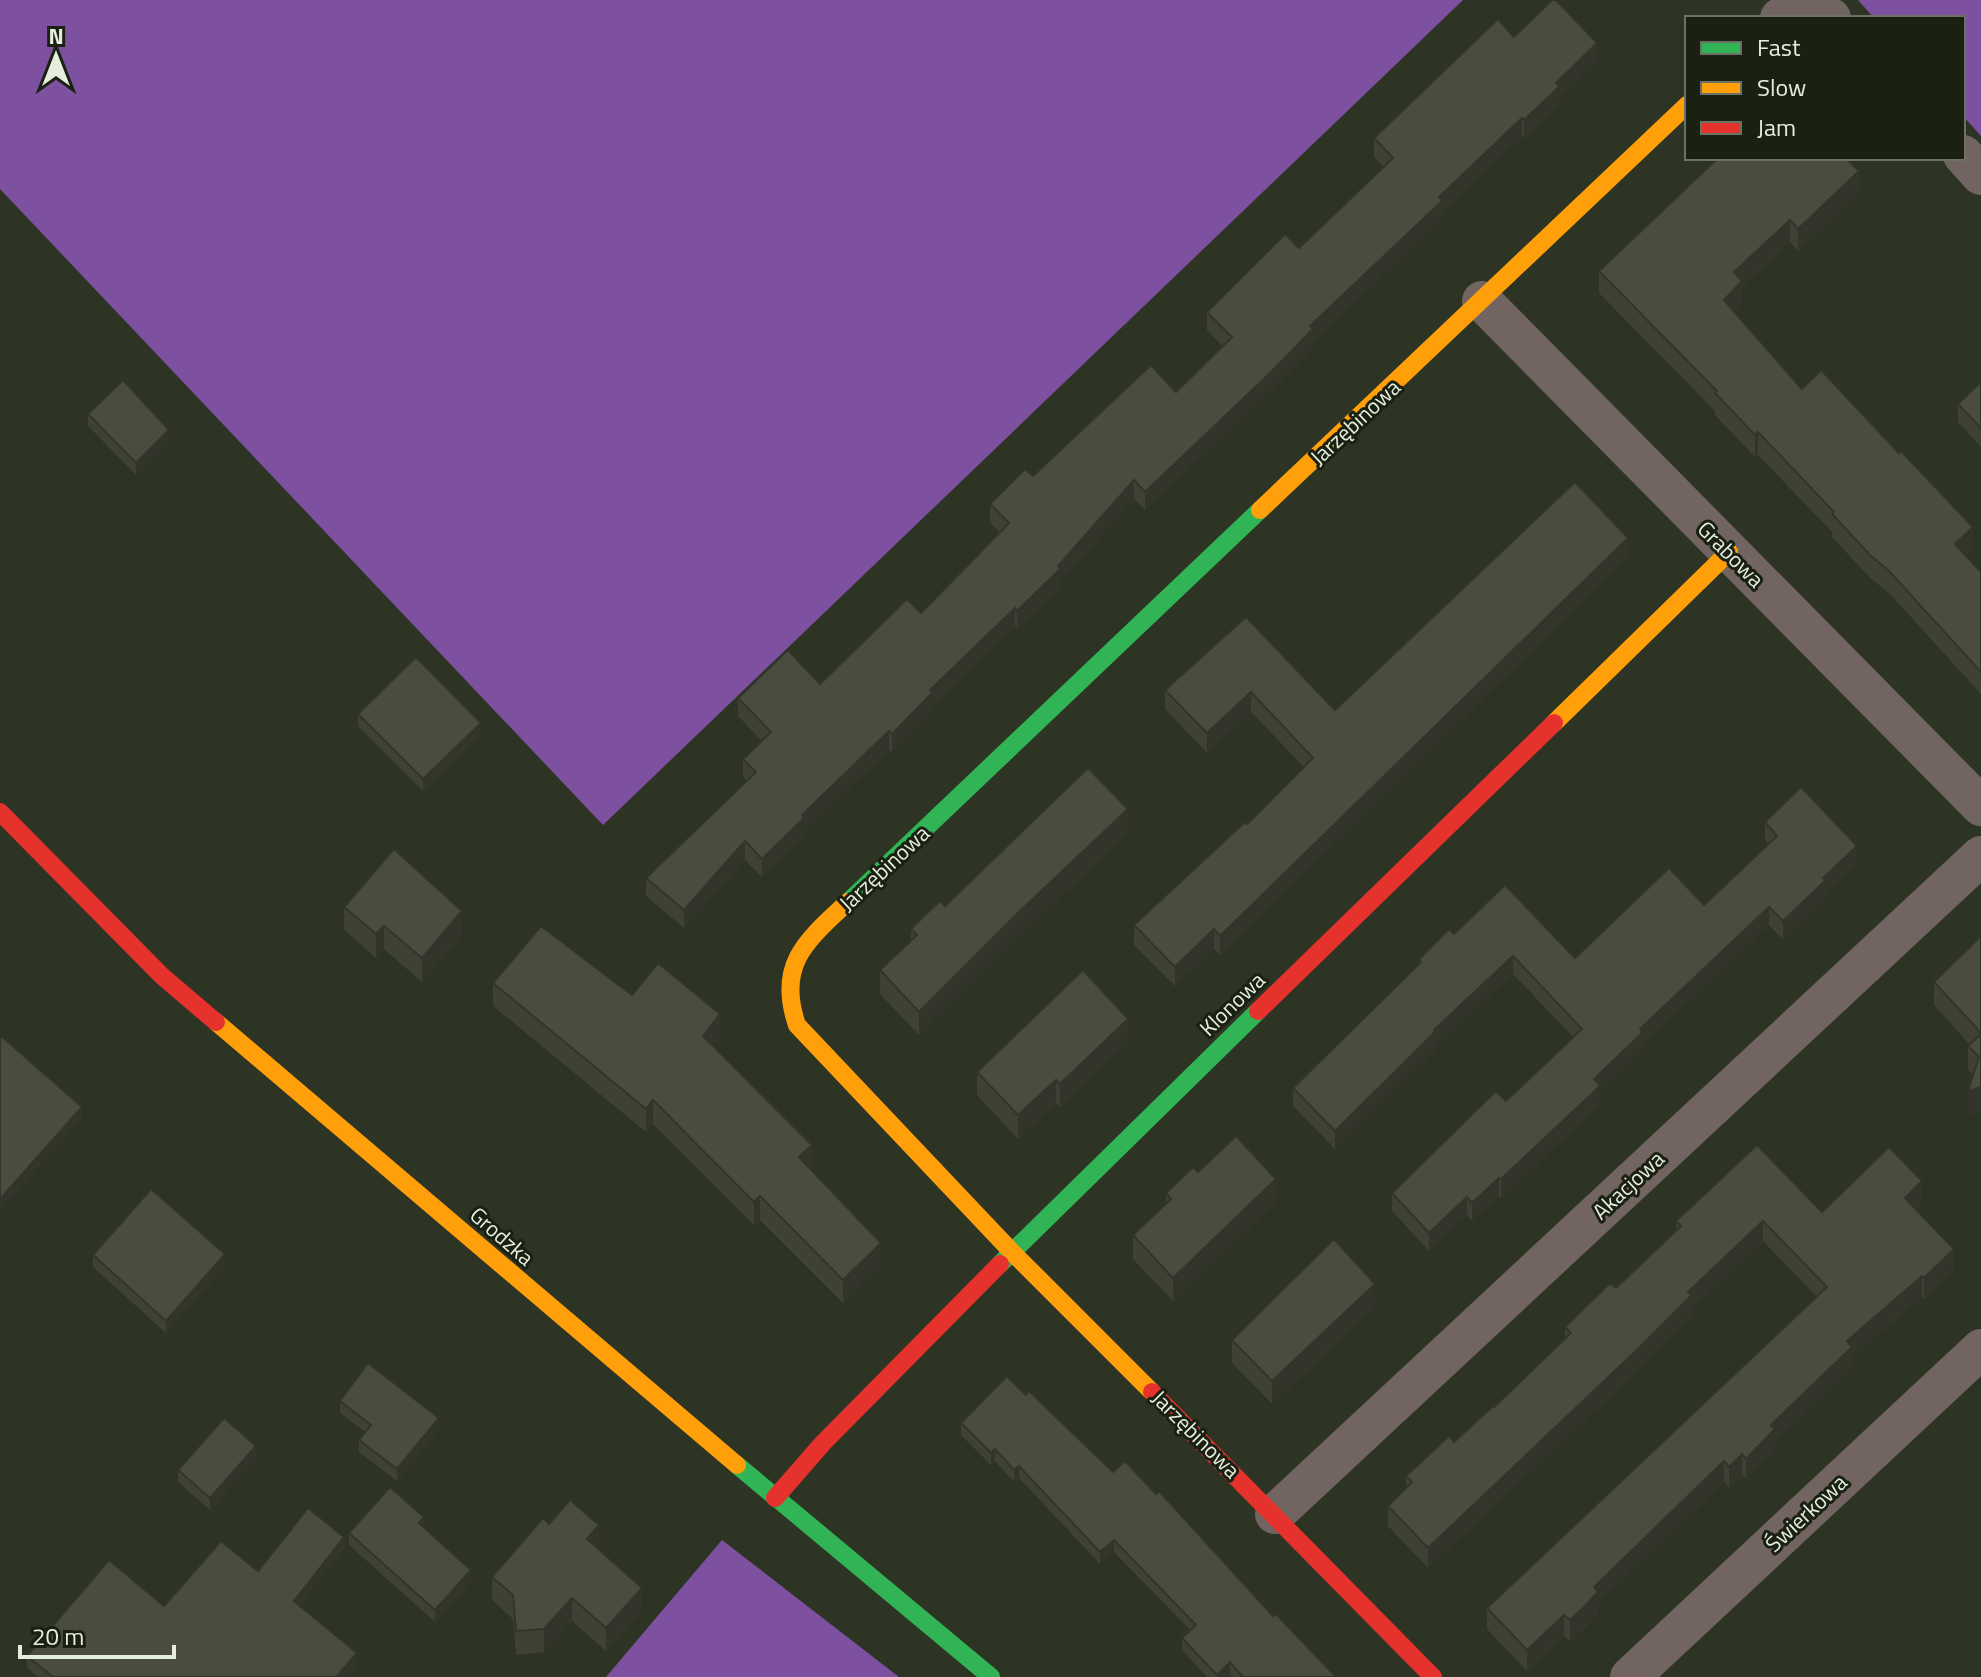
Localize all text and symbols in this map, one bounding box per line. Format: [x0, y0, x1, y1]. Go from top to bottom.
north arrow [16, 16, 96, 96]
legend [1685, 16, 1965, 160]
text: N [48, 19, 64, 53]
text: Fast [1757, 29, 1801, 65]
text: Slow [1757, 69, 1806, 105]
text: Jam [1757, 109, 1796, 145]
street label: Jarzębinowa [1302, 371, 1408, 473]
street label: Grabowa [1690, 513, 1772, 595]
street label: Jarzębinowa [831, 817, 937, 919]
street label: Klonowa [1191, 964, 1273, 1044]
street label: Akacjowa [1584, 1142, 1672, 1228]
street label: Grodzka [462, 1198, 542, 1274]
street label: Jarzębinowa [1144, 1382, 1248, 1486]
street label: Świerkowa [1757, 1466, 1855, 1560]
scale bar [20, 1609, 174, 1659]
text: 20 m [32, 1618, 84, 1654]

